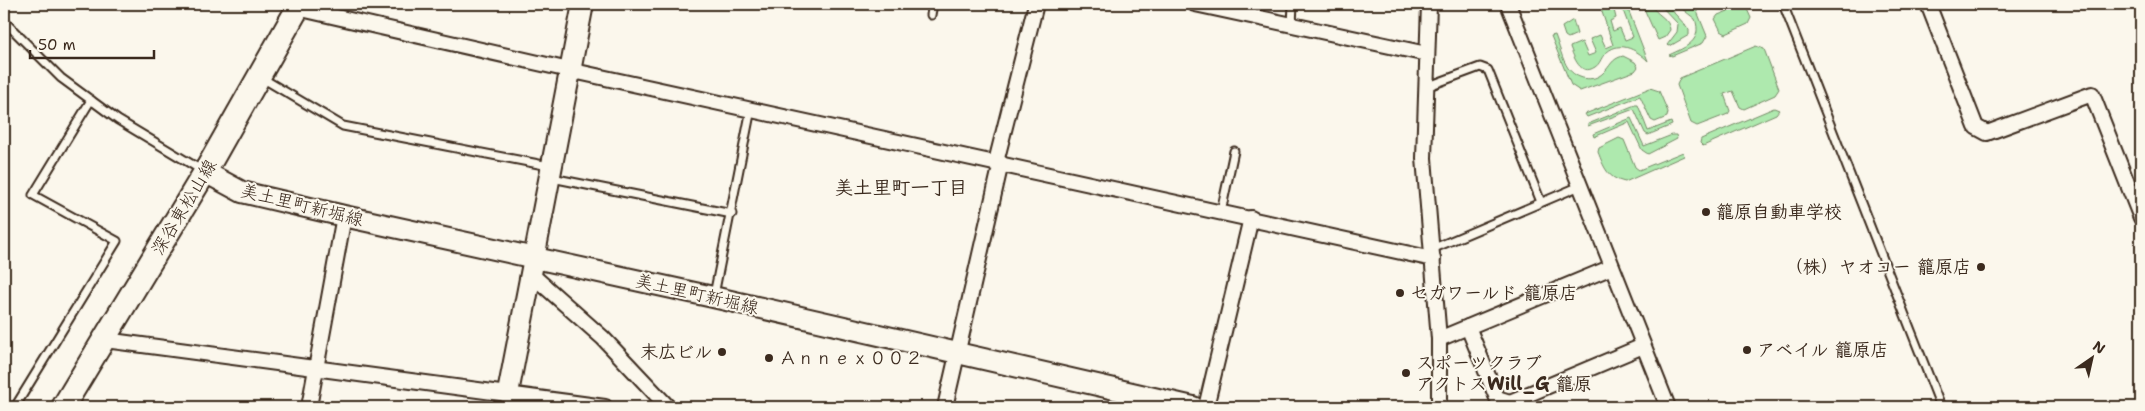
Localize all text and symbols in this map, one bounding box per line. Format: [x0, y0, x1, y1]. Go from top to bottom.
scale bar [30, 28, 154, 60]
text: 50 m [38, 35, 76, 55]
street label: 深谷東松山線 [146, 155, 222, 259]
district label: 美土里町一丁目 [834, 175, 968, 200]
street label: 美土里町新堀線 [238, 178, 366, 232]
place label: 籠原自動車学校 [1716, 200, 1842, 224]
marker: 籠原自動車学校 [1700, 206, 1712, 218]
place label: （株）ヤオコー 籠原店 [1785, 255, 1971, 279]
marker: （株）ヤオコー 籠原店 [1975, 261, 1987, 273]
street label: 美土里町新堀線 [633, 268, 761, 320]
place label: セガワールド 籠原店 [1410, 281, 1577, 305]
marker: セガワールド 籠原店 [1394, 287, 1406, 299]
north arrow [2068, 334, 2118, 384]
text: N [2090, 337, 2109, 358]
place label: アベイル 籠原店 [1757, 338, 1888, 362]
place label: 末広ビル [640, 340, 712, 364]
marker: アベイル 籠原店 [1741, 344, 1753, 356]
marker: 末広ビル [716, 346, 728, 358]
place label: Ａｎｎｅｘ００２ [779, 346, 923, 370]
place label: スポーツクラブ アクトスWill_G 籠原 [1416, 351, 1592, 396]
marker: Ａｎｎｅｘ００２ [763, 352, 775, 364]
marker: スポーツクラブ アクトスWill_G 籠原 [1400, 367, 1412, 379]

